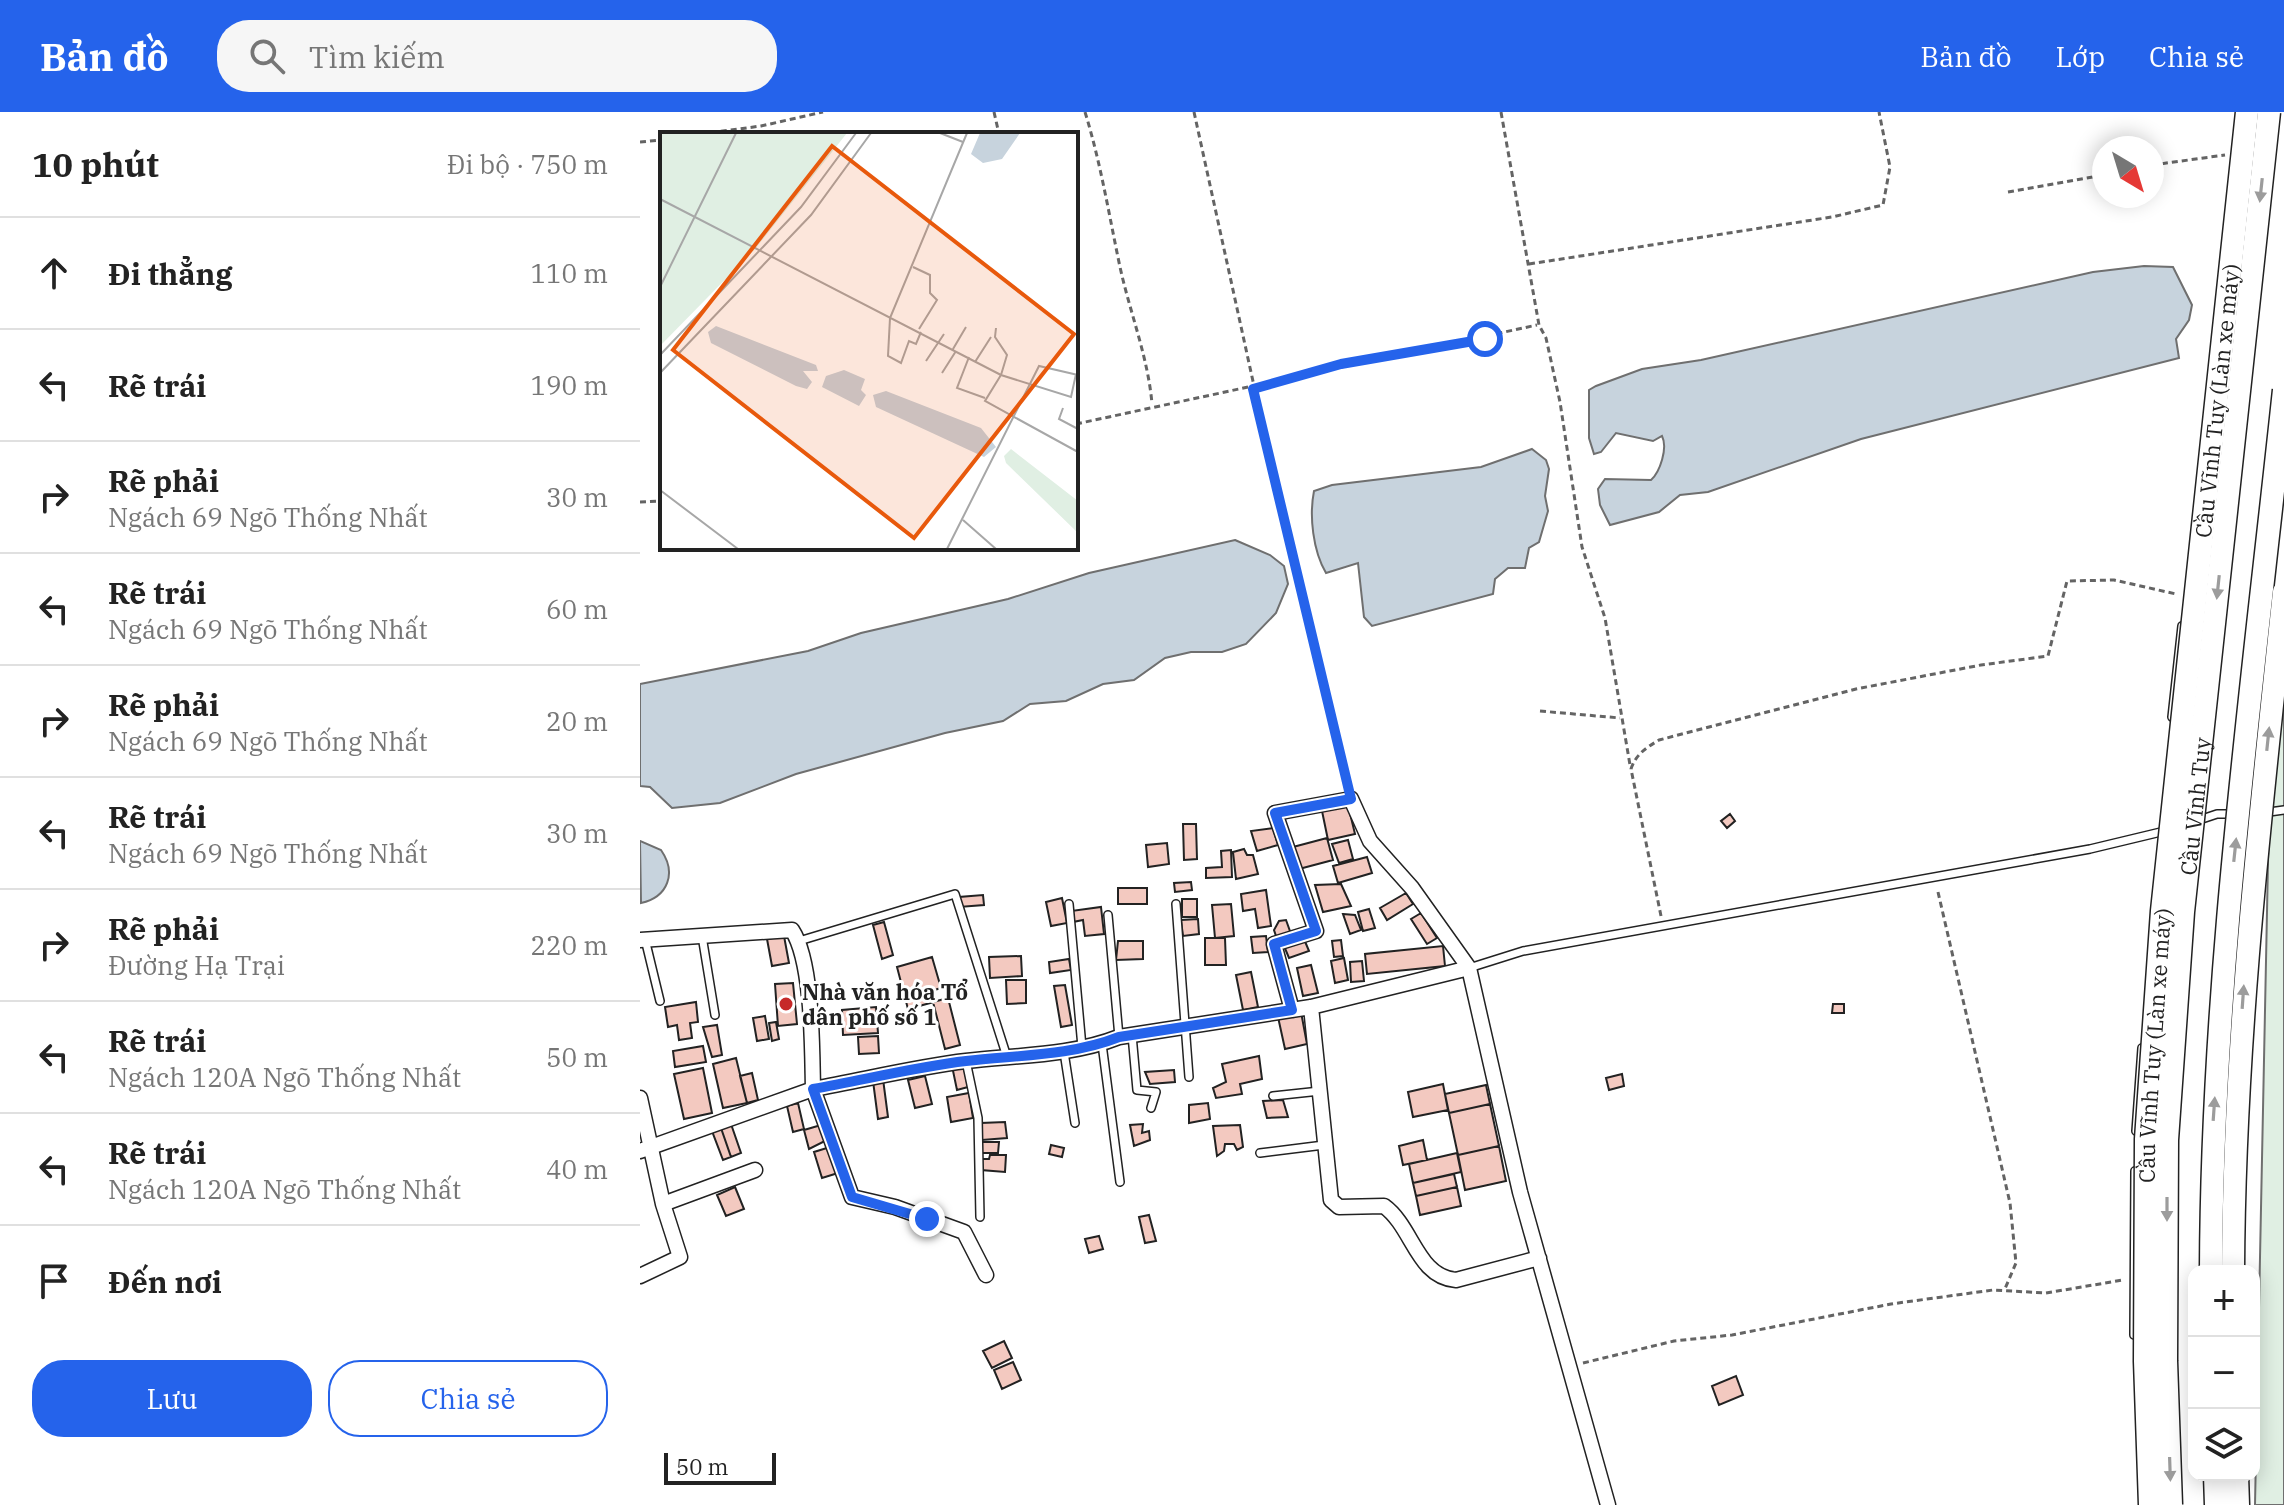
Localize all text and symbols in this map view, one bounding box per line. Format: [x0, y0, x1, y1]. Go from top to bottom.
search box [217, 20, 777, 92]
text: Bản đồ [40, 32, 169, 81]
icon: search [245, 34, 289, 78]
text: Tìm kiếm [309, 37, 445, 76]
text: Bản đồ [1920, 38, 2011, 75]
text: Lớp [2055, 38, 2105, 75]
text: Chia sẻ [2149, 38, 2244, 75]
inset map [660, 132, 1078, 550]
north arrow [2092, 136, 2164, 208]
text: 10 phút [32, 142, 159, 186]
text: Đi bộ · 750 m [447, 147, 608, 181]
one-way arrow [2254, 177, 2267, 202]
icon: ahead [32, 251, 76, 295]
text: Đi thẳng [108, 254, 233, 293]
text: 110 m [530, 256, 608, 290]
street label: Cầu Vĩnh Tuy (Làn xe máy) [2187, 262, 2245, 539]
route start [1467, 321, 1503, 357]
icon: left [32, 363, 76, 407]
text: Rẽ trái [108, 366, 206, 405]
text: 190 m [530, 368, 608, 402]
text: Rẽ phải [108, 461, 219, 500]
icon: right [32, 475, 76, 519]
text: 30 m [546, 480, 608, 514]
text: Ngách 69 Ngõ Thống Nhất [108, 500, 428, 534]
text: Rẽ trái [108, 573, 206, 612]
one-way arrow [2212, 575, 2225, 600]
icon: left [32, 587, 76, 631]
text: 60 m [546, 592, 608, 626]
text: Ngách 69 Ngõ Thống Nhất [108, 612, 428, 646]
text: Rẽ phải [108, 685, 219, 724]
icon: right [32, 699, 76, 743]
text: 20 m [546, 704, 608, 738]
text: Ngách 69 Ngõ Thống Nhất [108, 724, 428, 758]
one-way arrow [2262, 726, 2275, 751]
street label: Cầu Vĩnh Tuy [2173, 736, 2216, 877]
text: Rẽ trái [108, 797, 206, 836]
icon: left [32, 811, 76, 855]
text: 30 m [546, 816, 608, 850]
text: Ngách 69 Ngõ Thống Nhất [108, 836, 428, 870]
one-way arrow [2228, 837, 2241, 862]
street label: Cầu Vĩnh Tuy (Làn xe máy) [2131, 907, 2177, 1183]
text: Rẽ phải [108, 909, 219, 948]
icon: right [32, 923, 76, 967]
text: 220 m [530, 928, 608, 962]
text: Đường Hạ Trại [108, 948, 285, 982]
place label: Nhà văn hóa Tổ dân phố số 1 [802, 977, 968, 1031]
one-way arrow [2237, 984, 2250, 1009]
marker: Nhà văn hóa Tổ dân phố số 1 [777, 995, 795, 1013]
text: Rẽ trái [108, 1021, 206, 1060]
icon: left [32, 1035, 76, 1079]
text: 50 m [546, 1040, 608, 1074]
text: Ngách 120A Ngõ Thống Nhất [108, 1060, 461, 1094]
one-way arrow [2208, 1096, 2221, 1121]
text: Rẽ trái [108, 1133, 206, 1172]
icon: left [32, 1147, 76, 1191]
text: 40 m [546, 1152, 608, 1186]
text: Ngách 120A Ngõ Thống Nhất [108, 1172, 461, 1206]
one-way arrow [2161, 1197, 2173, 1222]
route end [909, 1201, 945, 1237]
icon: arrive [32, 1259, 76, 1303]
text: Đến nơi [108, 1262, 222, 1301]
map controls [2188, 1265, 2260, 1481]
button: + [2188, 1265, 2260, 1337]
button: − [2188, 1337, 2260, 1409]
button: Lưu [32, 1360, 312, 1437]
button: Chia sẻ [328, 1360, 608, 1437]
button: layers [2188, 1409, 2260, 1481]
scale bar [664, 1449, 776, 1485]
text: 50 m [676, 1452, 728, 1481]
one-way arrow [2164, 1457, 2177, 1482]

